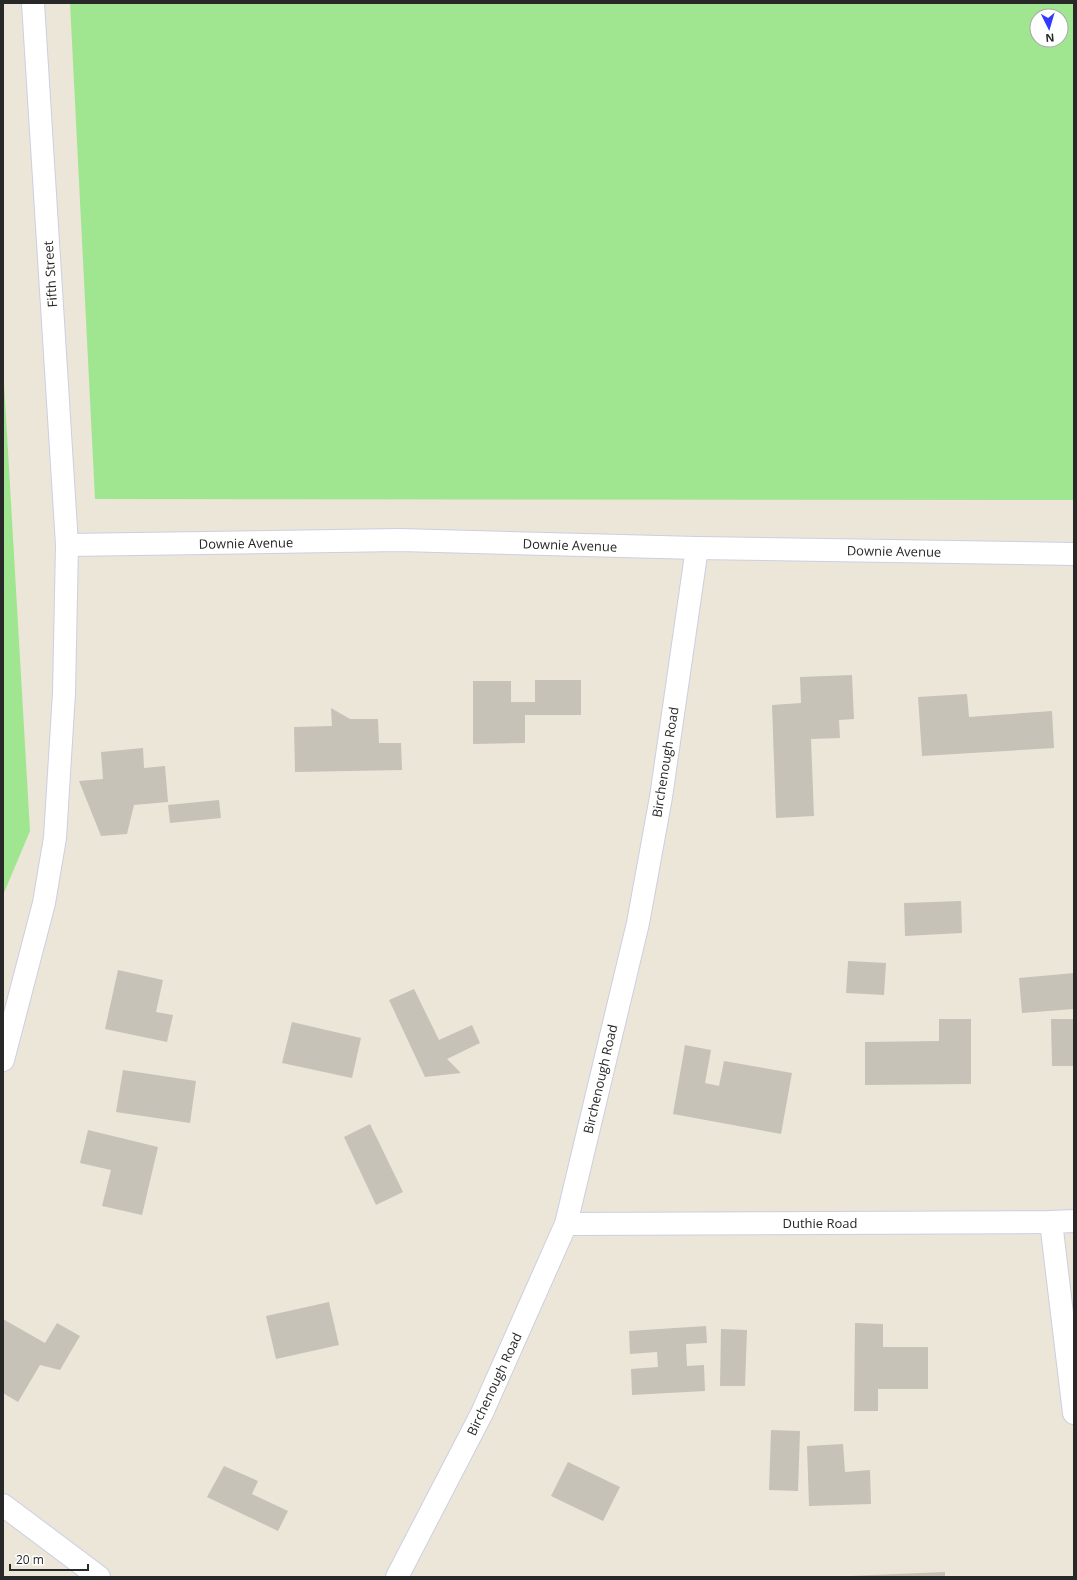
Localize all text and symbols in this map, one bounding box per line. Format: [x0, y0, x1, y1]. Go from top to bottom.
north arrow [1029, 8, 1069, 48]
text: N [1045, 31, 1055, 46]
street label: Fifth Street [39, 240, 61, 308]
street label: Downie Avenue [199, 533, 293, 553]
street label: Downie Avenue [522, 534, 618, 556]
street label: Downie Avenue [847, 541, 941, 561]
street label: Birchenough Road [647, 705, 683, 819]
street label: Birchenough Road [579, 1023, 621, 1135]
street label: Duthie Road [783, 1214, 858, 1232]
street label: Birchenough Road [462, 1330, 526, 1438]
scale bar [10, 1546, 88, 1572]
text: 20 m [16, 1551, 44, 1568]

